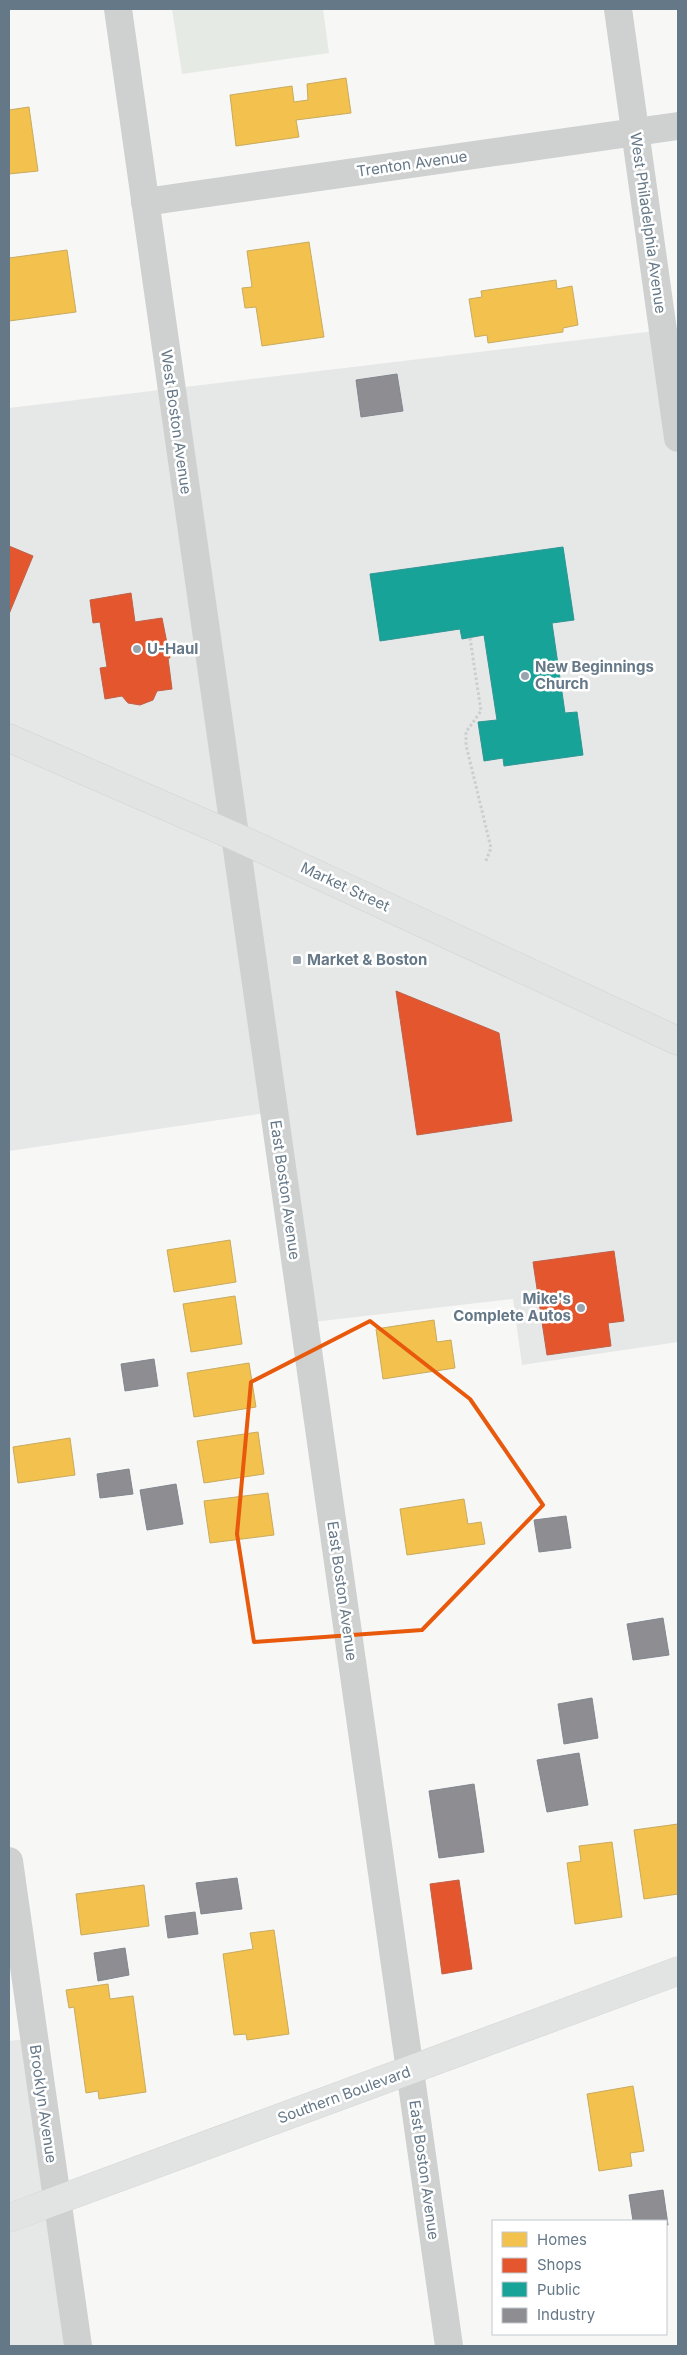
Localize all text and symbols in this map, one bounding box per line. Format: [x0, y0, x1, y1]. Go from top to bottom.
street label: West Philadelphia Avenue [626, 131, 671, 315]
street label: Trenton Avenue [355, 146, 468, 181]
street label: West Boston Avenue [157, 348, 196, 496]
place label: U-Haul [147, 639, 198, 658]
marker: U-Haul [131, 643, 143, 655]
place label: New Beginnings Church [535, 657, 654, 693]
marker: New Beginnings Church [519, 670, 531, 682]
street label: Market Street [298, 858, 393, 915]
place label: Market & Boston [307, 950, 427, 969]
marker: Market & Boston [291, 954, 303, 966]
street label: East Boston Avenue [266, 1119, 305, 1261]
place label: Mike's Complete Autos [453, 1289, 571, 1325]
marker: Mike's Complete Autos [575, 1302, 587, 1314]
street label: East Boston Avenue [323, 1520, 362, 1662]
street label: Brooklyn Avenue [26, 2044, 61, 2164]
street label: Southern Boulevard [275, 2062, 413, 2127]
street label: East Boston Avenue [405, 2099, 444, 2241]
legend [492, 2220, 667, 2335]
text: Homes [537, 2230, 587, 2249]
text: Shops [537, 2255, 582, 2274]
text: Public [537, 2280, 580, 2299]
text: Industry [537, 2305, 596, 2324]

